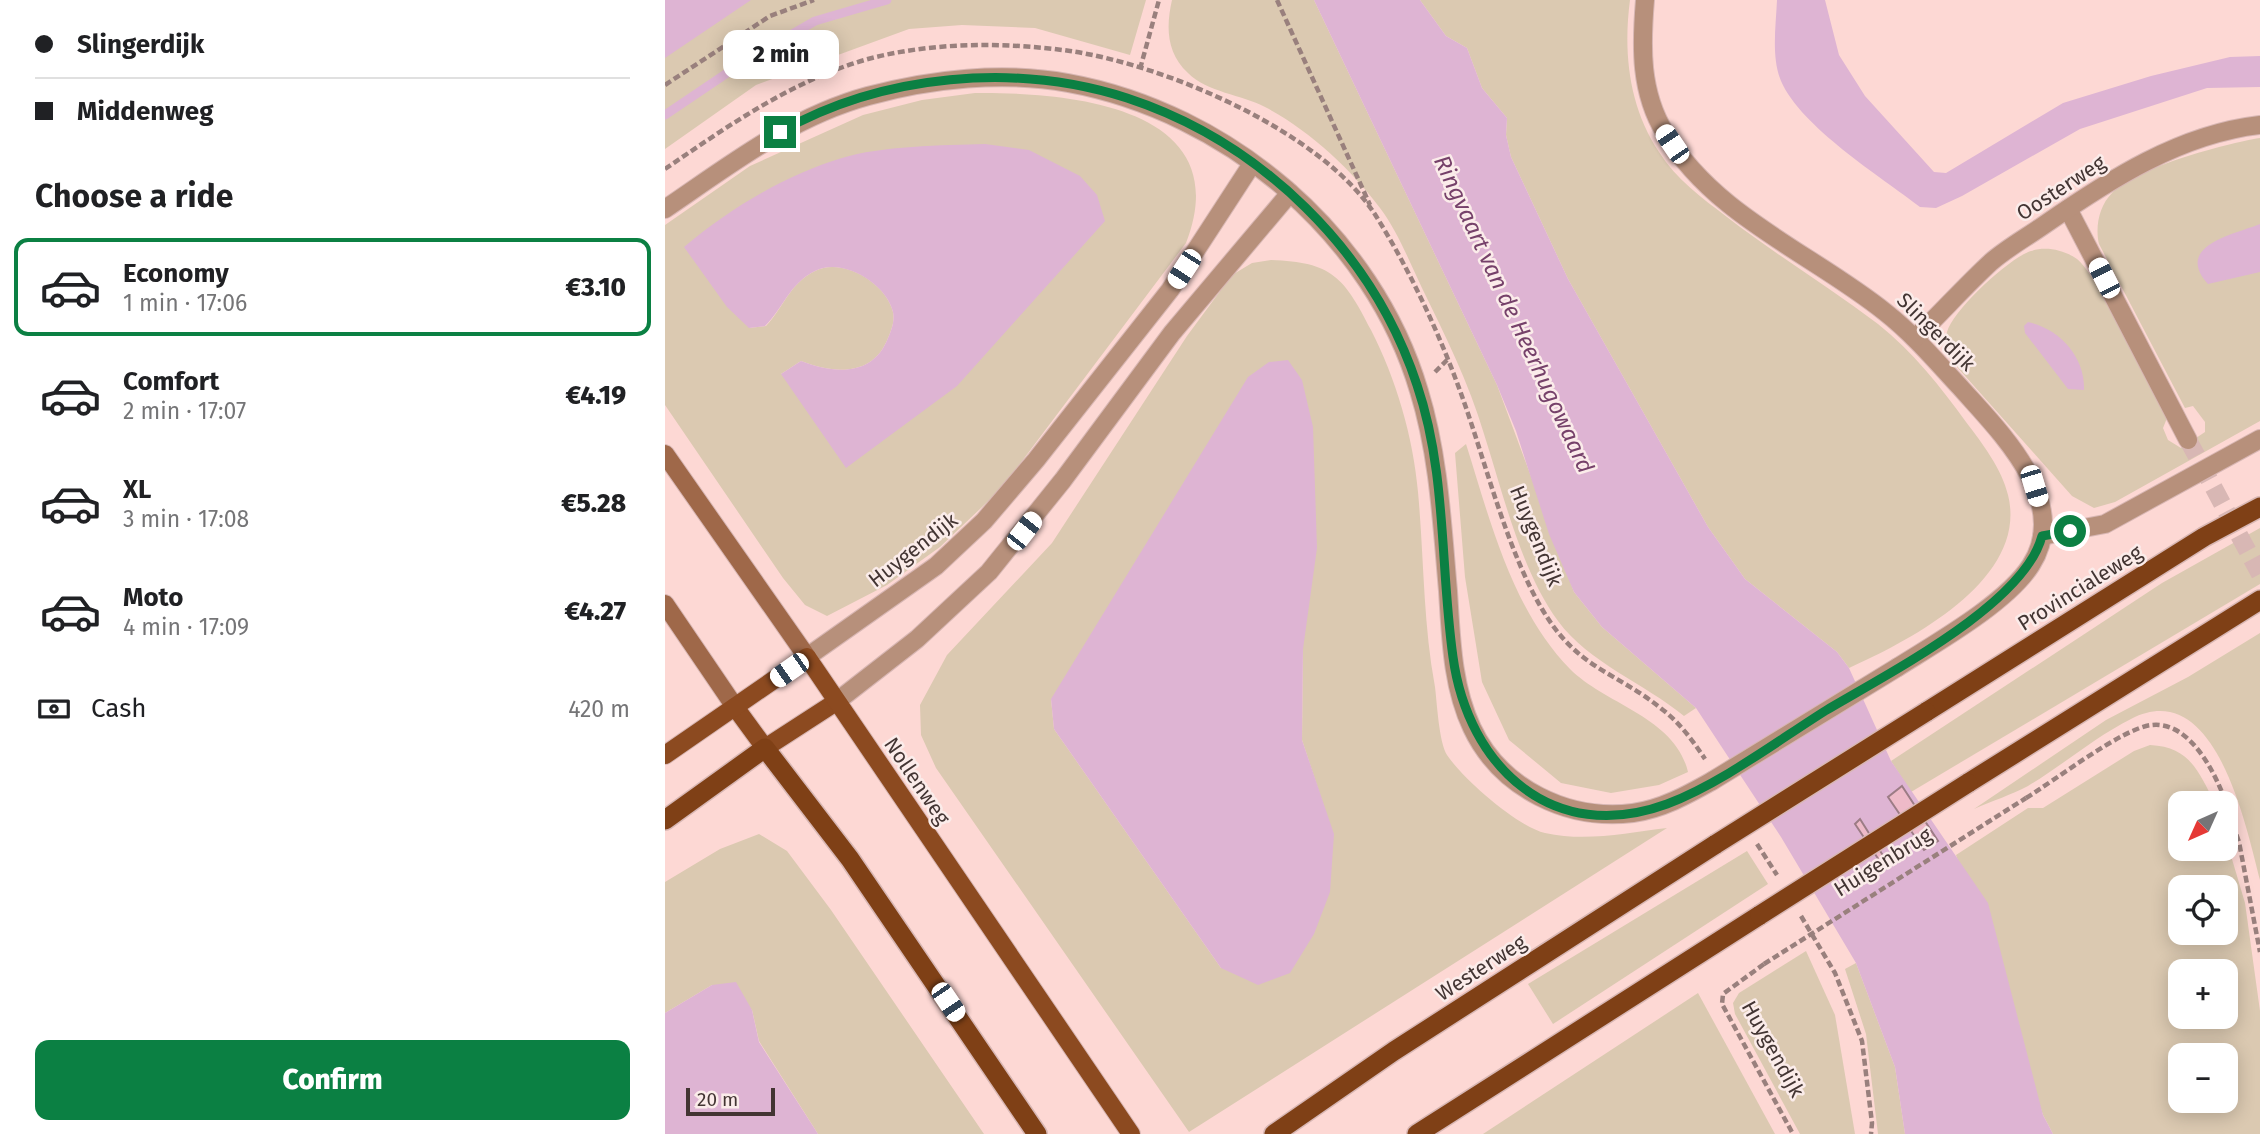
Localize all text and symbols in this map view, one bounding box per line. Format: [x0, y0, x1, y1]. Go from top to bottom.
text: Slingerdijk [77, 29, 204, 60]
callout: 2 min [722, 31, 838, 80]
text: 2 min [753, 40, 809, 68]
text: Middenweg [77, 96, 213, 127]
route end [764, 116, 796, 148]
car [1652, 121, 1693, 167]
street label: Oosterweg [2012, 150, 2110, 226]
water label: Ringvaart van de Heerhugowaard [1428, 151, 1600, 477]
text: Choose a ride [35, 177, 233, 215]
car [1164, 246, 1205, 292]
car [2086, 255, 2123, 301]
icon: car [39, 256, 102, 319]
text: Economy [123, 258, 229, 289]
text: €3.10 [565, 272, 626, 303]
street label: Slingerdijk [1891, 287, 1981, 377]
text: 1 min · 17:06 [123, 289, 247, 317]
icon: car [39, 364, 102, 427]
text: Comfort [123, 366, 219, 397]
text: €4.19 [566, 380, 626, 411]
text: 2 min · 17:07 [123, 397, 246, 425]
car [2018, 463, 2051, 509]
icon: car [39, 472, 102, 535]
text: XL [123, 474, 151, 505]
street label: Huygendijk [1504, 482, 1568, 590]
text: €5.28 [561, 488, 626, 519]
text: 3 min · 17:08 [123, 505, 249, 533]
street label: Huygendijk [863, 507, 963, 593]
car [1003, 508, 1046, 554]
route start [2054, 515, 2086, 547]
street label: Provincialeweg [2013, 539, 2147, 637]
icon: car [39, 580, 102, 643]
text: Moto [123, 582, 183, 613]
text: €4.27 [564, 596, 626, 627]
text: 4 min · 17:09 [123, 613, 249, 641]
car [766, 649, 813, 691]
icon: cash [35, 690, 73, 728]
text: Cash [91, 693, 147, 724]
text: 420 m [568, 695, 630, 723]
street label: Nollenweg [878, 732, 956, 830]
north arrow [2168, 791, 2238, 861]
map controls [2168, 791, 2238, 1113]
street label: Huigenbrug [1829, 822, 1937, 902]
button: locate [2168, 875, 2238, 945]
street label: Westerweg [1431, 929, 1531, 1007]
button: + [2168, 959, 2238, 1029]
car [928, 979, 969, 1025]
street label: Huygendijk [1736, 996, 1810, 1102]
button: Confirm [35, 1040, 630, 1120]
button: − [2168, 1043, 2238, 1113]
scale bar [686, 1085, 775, 1117]
text: 20 m [697, 1088, 738, 1111]

